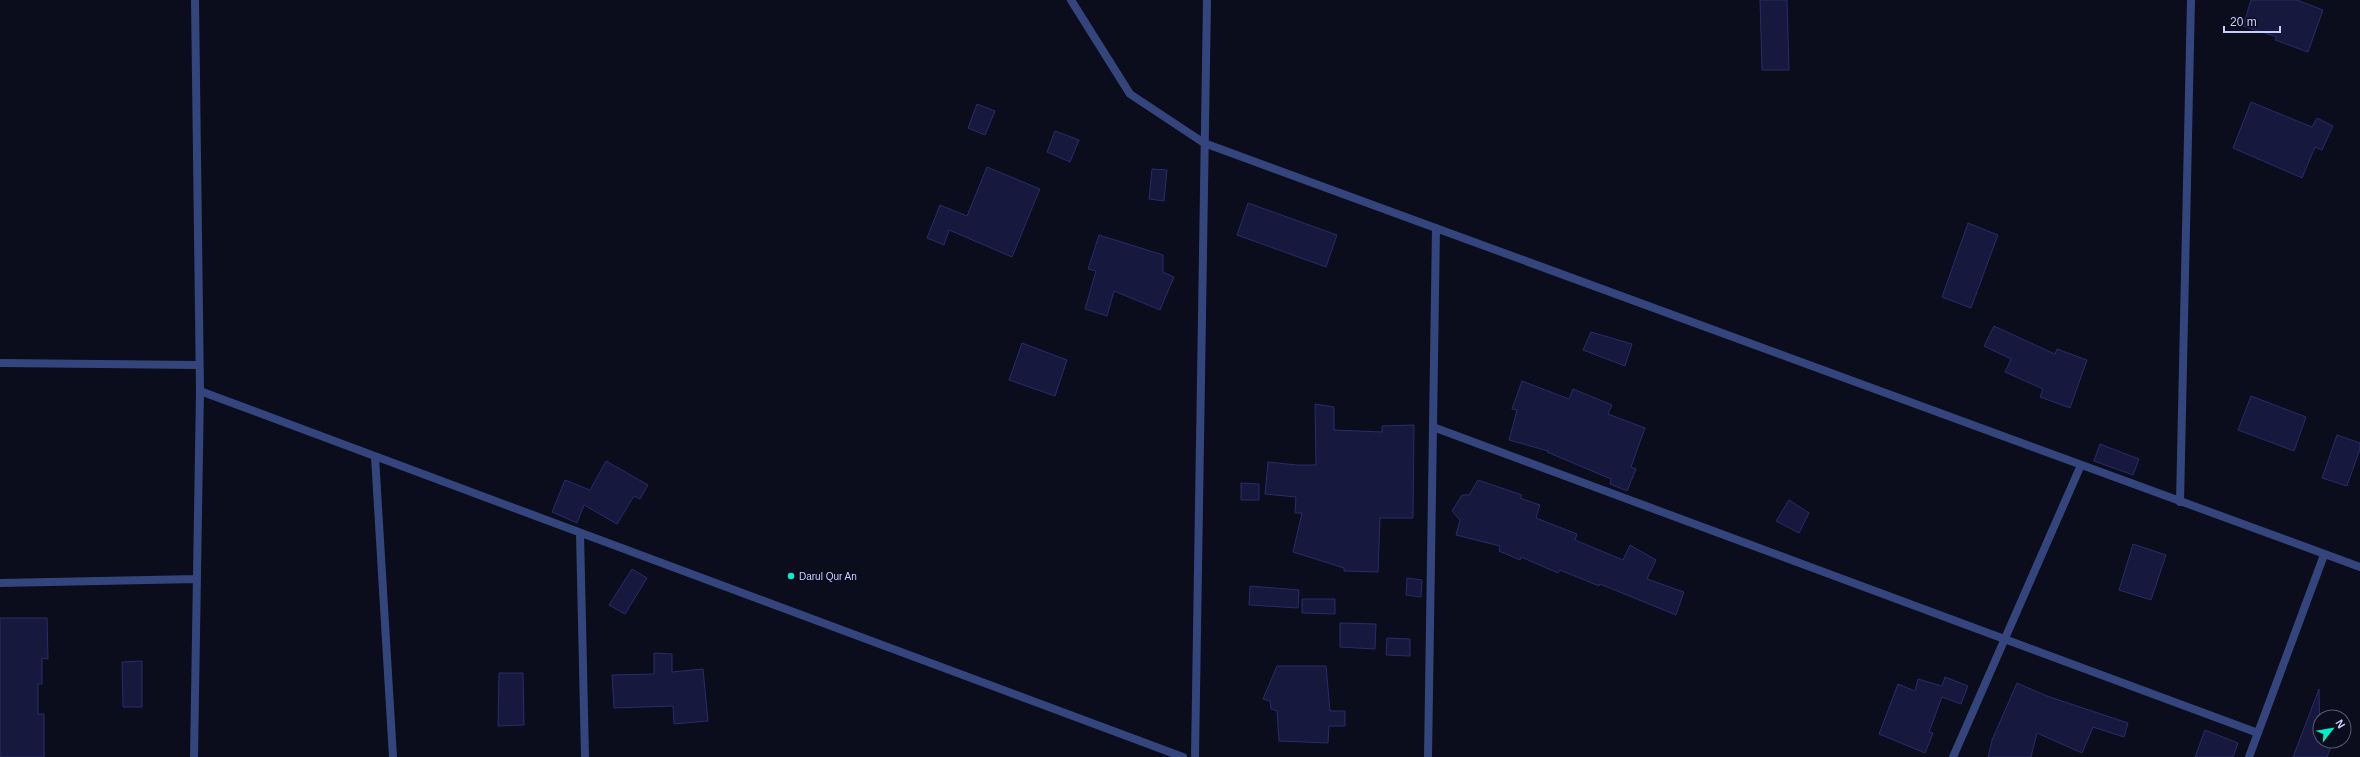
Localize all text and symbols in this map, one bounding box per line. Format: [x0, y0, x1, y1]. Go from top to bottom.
scale bar [2224, 8, 2280, 34]
text: 20 m [2230, 15, 2257, 29]
marker: Darul Qur An [786, 571, 796, 581]
place label: Darul Qur An [799, 571, 857, 582]
north arrow [2312, 709, 2352, 749]
text: N [2333, 717, 2348, 730]

